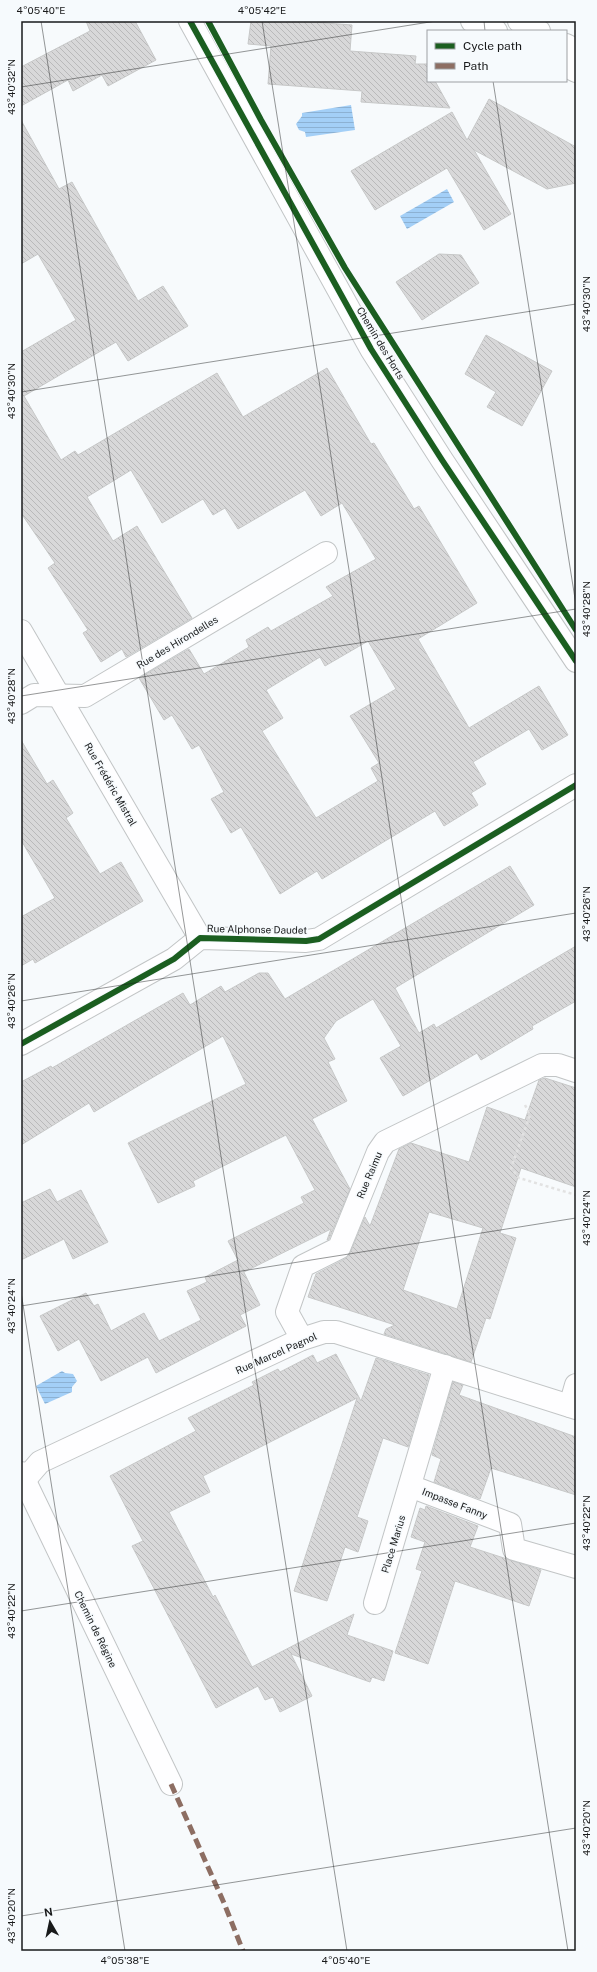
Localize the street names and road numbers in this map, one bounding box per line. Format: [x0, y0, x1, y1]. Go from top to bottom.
street label: Chemin des Horts [355, 305, 407, 381]
street label: Rue des Hirondelles [134, 613, 220, 671]
street label: Rue Frédéric Mistral [82, 740, 140, 828]
street label: Rue Alphonse Daudet [207, 922, 307, 936]
street label: Rue Raimu [354, 1150, 384, 1200]
street label: Rue Marcel Pagnol [233, 1330, 319, 1376]
street label: Impasse Fanny [421, 1485, 490, 1521]
street label: Place Marius [379, 1514, 407, 1574]
street label: Chemin de Régine [72, 1589, 120, 1670]

